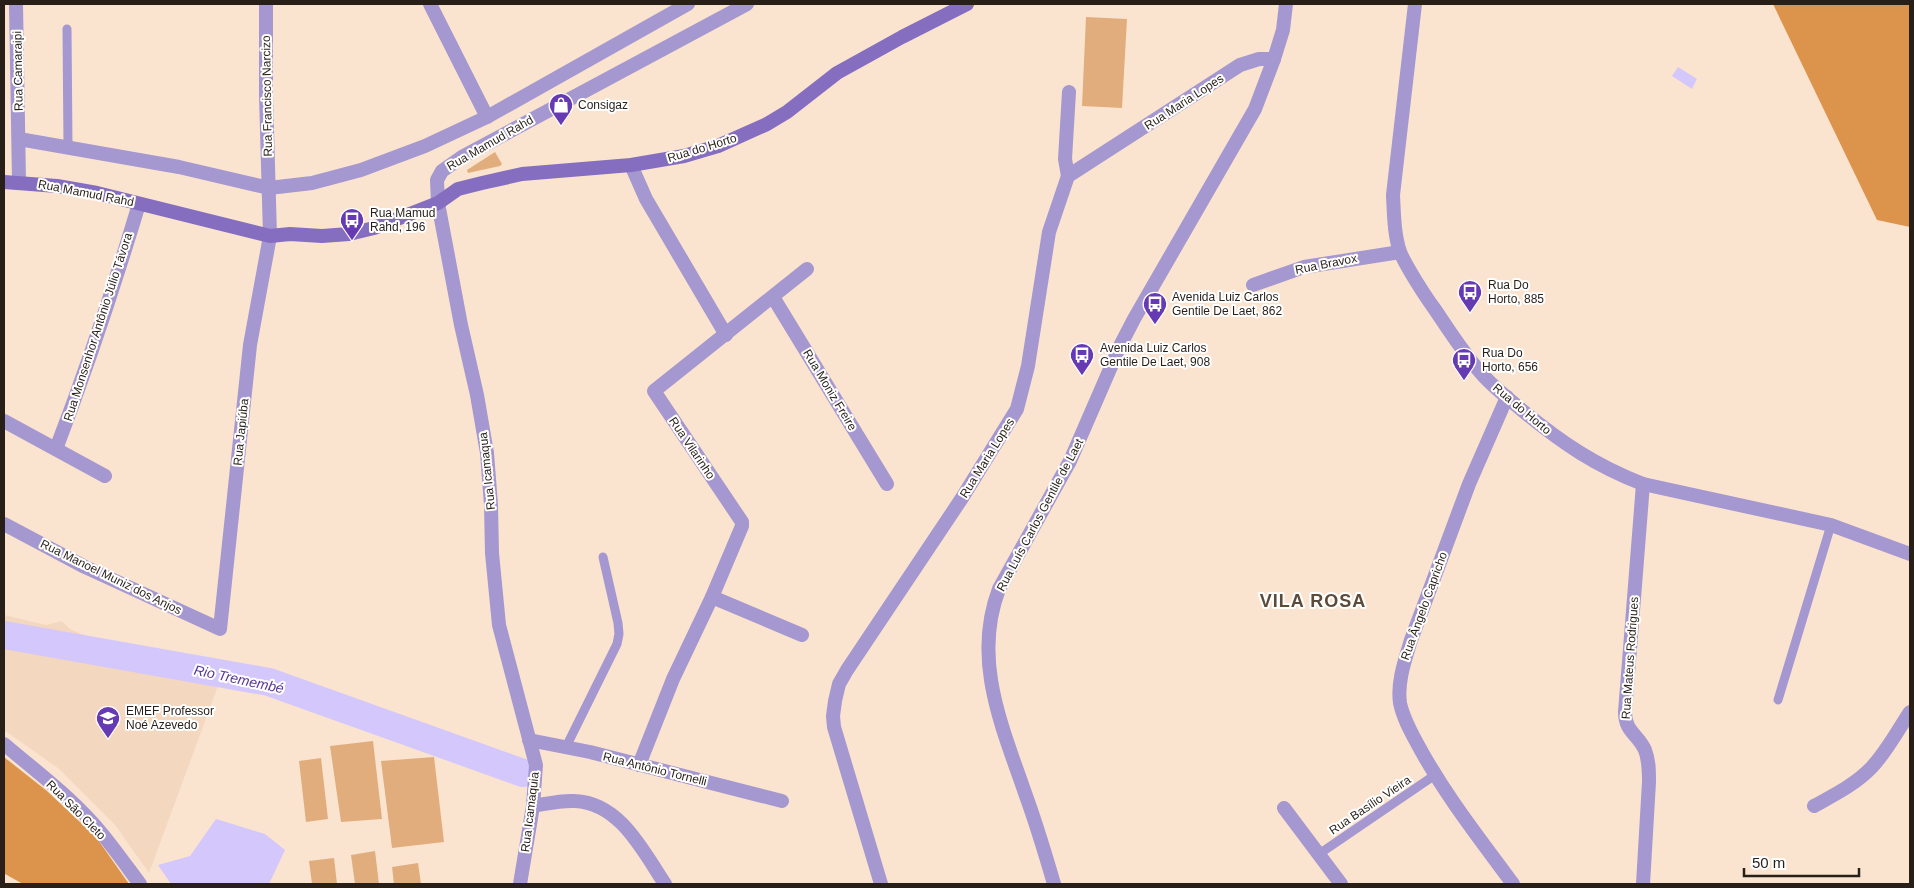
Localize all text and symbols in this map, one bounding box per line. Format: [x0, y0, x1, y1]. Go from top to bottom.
street label: Rua Camaraipi [10, 31, 26, 111]
street label: Rua Francisco Narcizo [259, 35, 275, 157]
street label: Rua Maria Lopes [1142, 71, 1226, 133]
shop icon: Consigaz [548, 92, 574, 126]
place label: Consigaz [578, 98, 628, 112]
street label: Rua Mamud Rahd [444, 113, 536, 173]
street label: Rua do Horto [666, 131, 738, 165]
street label: Rua Mamud Rahd [37, 177, 135, 209]
place label: Rua Mamud Rahd, 196 [370, 206, 435, 234]
bus stop icon: Rua Mamud Rahd, 196 [339, 207, 365, 241]
street label: Rua Monsenhor Antônio Júlio Távora [61, 231, 135, 423]
street label: Rua Bravox [1294, 251, 1358, 277]
place label: Rua Do Horto, 885 [1488, 278, 1544, 306]
bus stop icon: Rua Do Horto, 885 [1457, 279, 1483, 313]
place label: Avenida Luiz Carlos Gentile De Laet, 862 [1172, 290, 1282, 318]
bus stop icon: Avenida Luiz Carlos Gentile De Laet, 862 [1142, 291, 1168, 325]
place label: Avenida Luiz Carlos Gentile De Laet, 908 [1100, 341, 1210, 369]
bus stop icon: Avenida Luiz Carlos Gentile De Laet, 908 [1069, 342, 1095, 376]
place label: Rua Do Horto, 656 [1482, 346, 1538, 374]
street label: Rua Moniz Freire [800, 347, 860, 433]
bus stop icon: Rua Do Horto, 656 [1451, 347, 1477, 381]
street label: Rua do Horto [1490, 381, 1554, 438]
street label: Rua Japiúba [231, 397, 252, 466]
street label: Rua Vilarinho [666, 414, 718, 482]
street label: Rua Maria Lopes [957, 416, 1017, 500]
street label: Rua Icamaqua [476, 431, 498, 511]
street label: Rua Luís Carlos Gentile de Laet [994, 436, 1087, 594]
street label: Rua Manoel Muniz dos Anjos [38, 537, 184, 617]
street label: Rua Ângelo Capricho [1397, 549, 1450, 662]
district label: VILA ROSA [1260, 591, 1366, 611]
street label: Rua Mateus Rodrigues [1619, 596, 1641, 720]
water label: Rio Tremembé [193, 662, 286, 696]
place label: EMEF Professor Noé Azevedo [126, 704, 214, 732]
school or university icon: EMEF Professor Noé Azevedo [95, 705, 121, 739]
street label: Rua Antônio Tornelli [602, 749, 708, 789]
street label: Rua Icamaquia [518, 771, 542, 853]
street label: Rua Basílio Vieira [1327, 772, 1414, 837]
street label: Rua São Cleto [43, 777, 109, 843]
scale bar [1744, 846, 1859, 878]
text: 50 m [1752, 854, 1785, 871]

